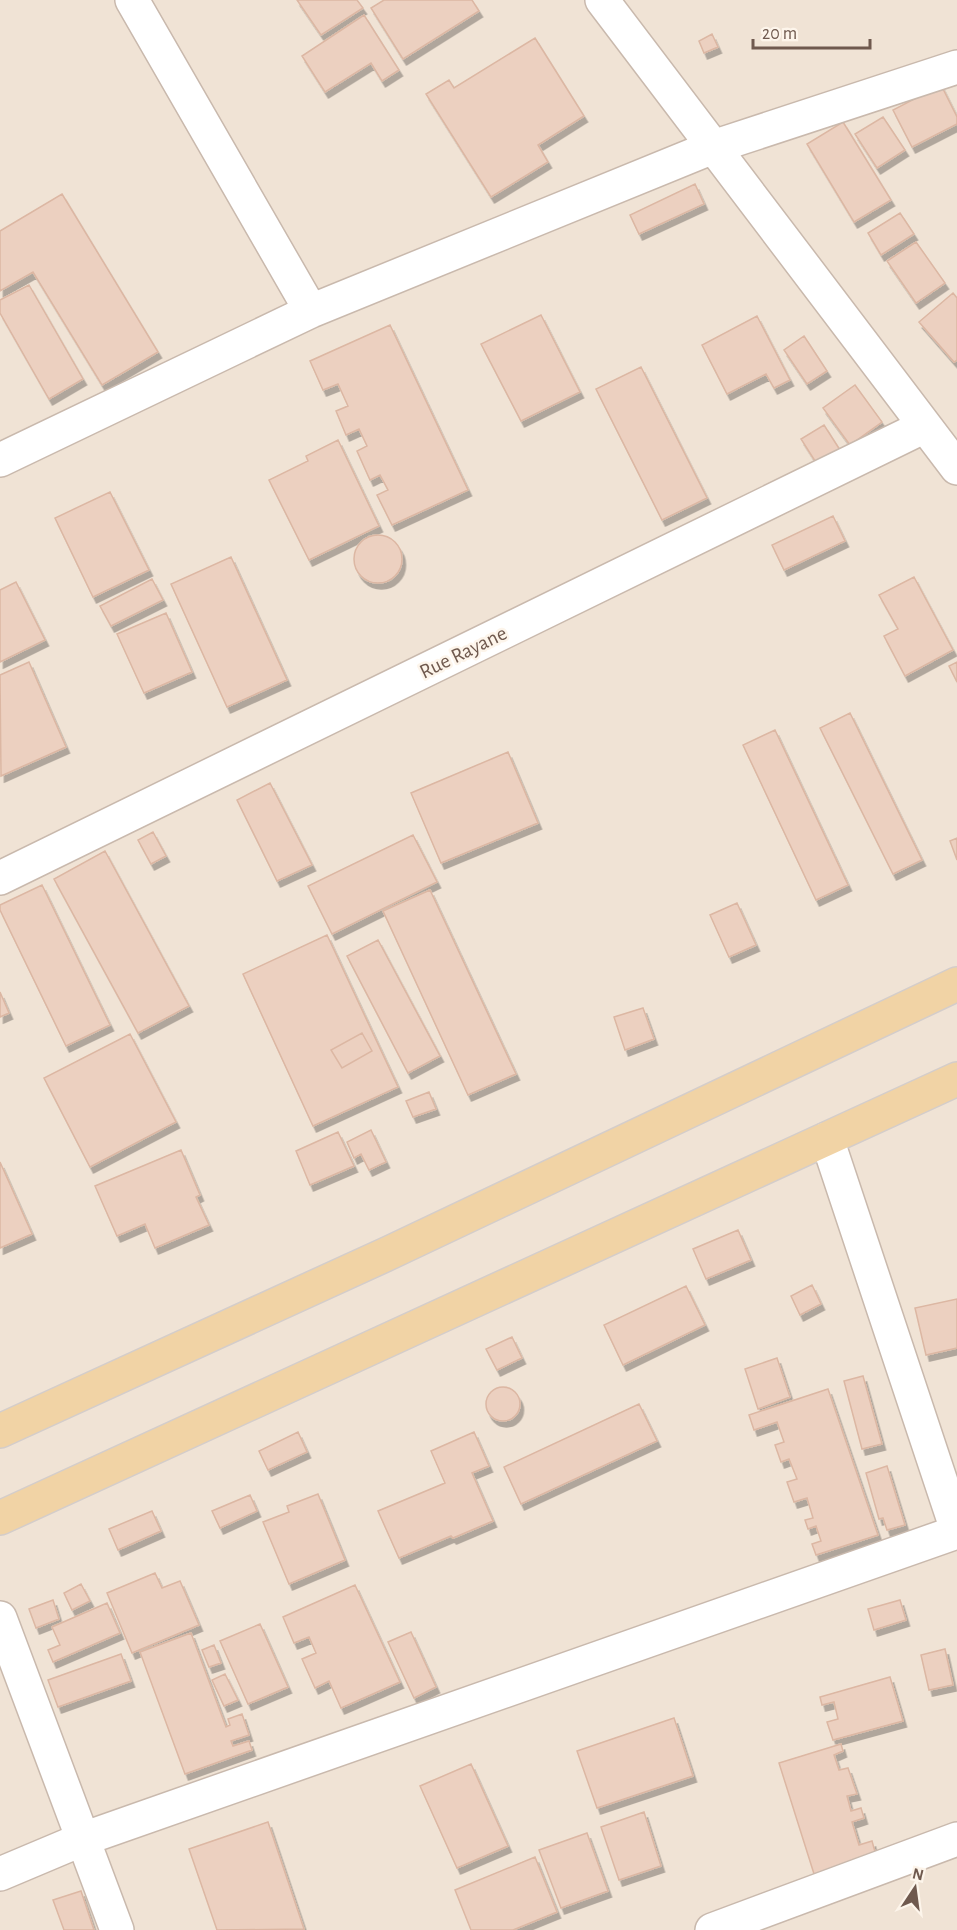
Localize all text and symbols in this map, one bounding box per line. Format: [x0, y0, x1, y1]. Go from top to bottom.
scale bar [753, 12, 870, 50]
text: 20 m [762, 25, 797, 43]
street label: Rue Rayane [416, 622, 510, 683]
north arrow [885, 1858, 945, 1918]
text: N [911, 1865, 925, 1883]

